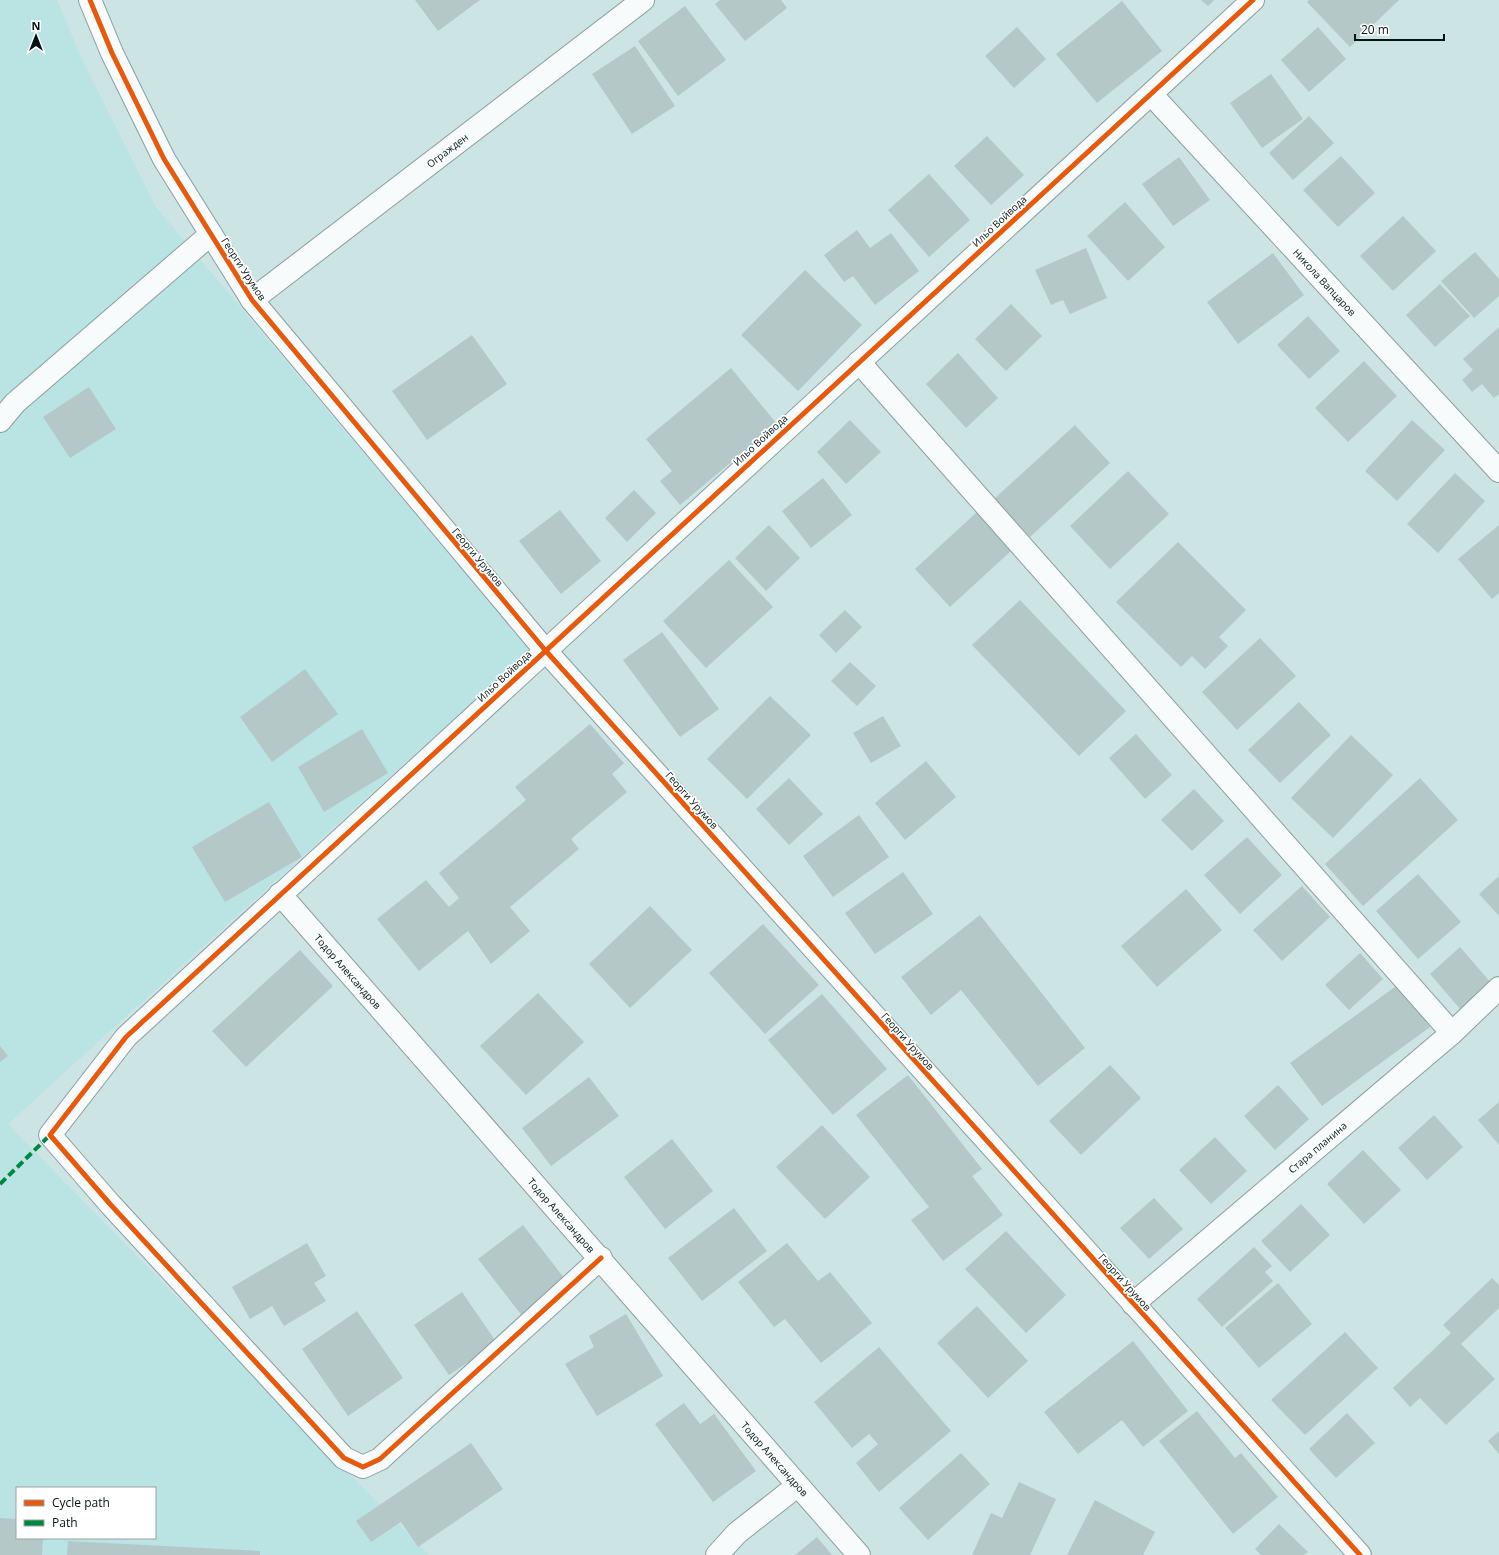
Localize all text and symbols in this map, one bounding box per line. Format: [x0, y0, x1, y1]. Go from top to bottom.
north arrow [16, 16, 56, 56]
scale bar [1355, 16, 1444, 42]
text: N [32, 18, 40, 33]
text: 20 m [1361, 21, 1389, 38]
street label: Огражден [424, 130, 471, 171]
street label: Ильо Войвода [969, 192, 1029, 250]
street label: Георги Урумов [218, 235, 270, 303]
street label: Никола Вапцаров [1290, 245, 1359, 319]
street label: Ильо Войвода [730, 411, 790, 469]
street label: Георги Урумов [449, 525, 507, 590]
street label: Ильо Войвода [474, 647, 534, 705]
street label: Георги Урумов [663, 768, 722, 832]
street label: Тодор Александров [311, 931, 385, 1012]
street label: Георги Урумов [879, 1009, 938, 1073]
street label: Стара планина [1285, 1118, 1350, 1176]
street label: Тодор Александров [525, 1175, 598, 1256]
street label: Георги Урумов [1096, 1250, 1155, 1314]
street label: Тодор Александров [738, 1418, 812, 1500]
legend [16, 1487, 156, 1539]
text: Cycle path [52, 1494, 110, 1511]
text: Path [52, 1514, 78, 1531]

